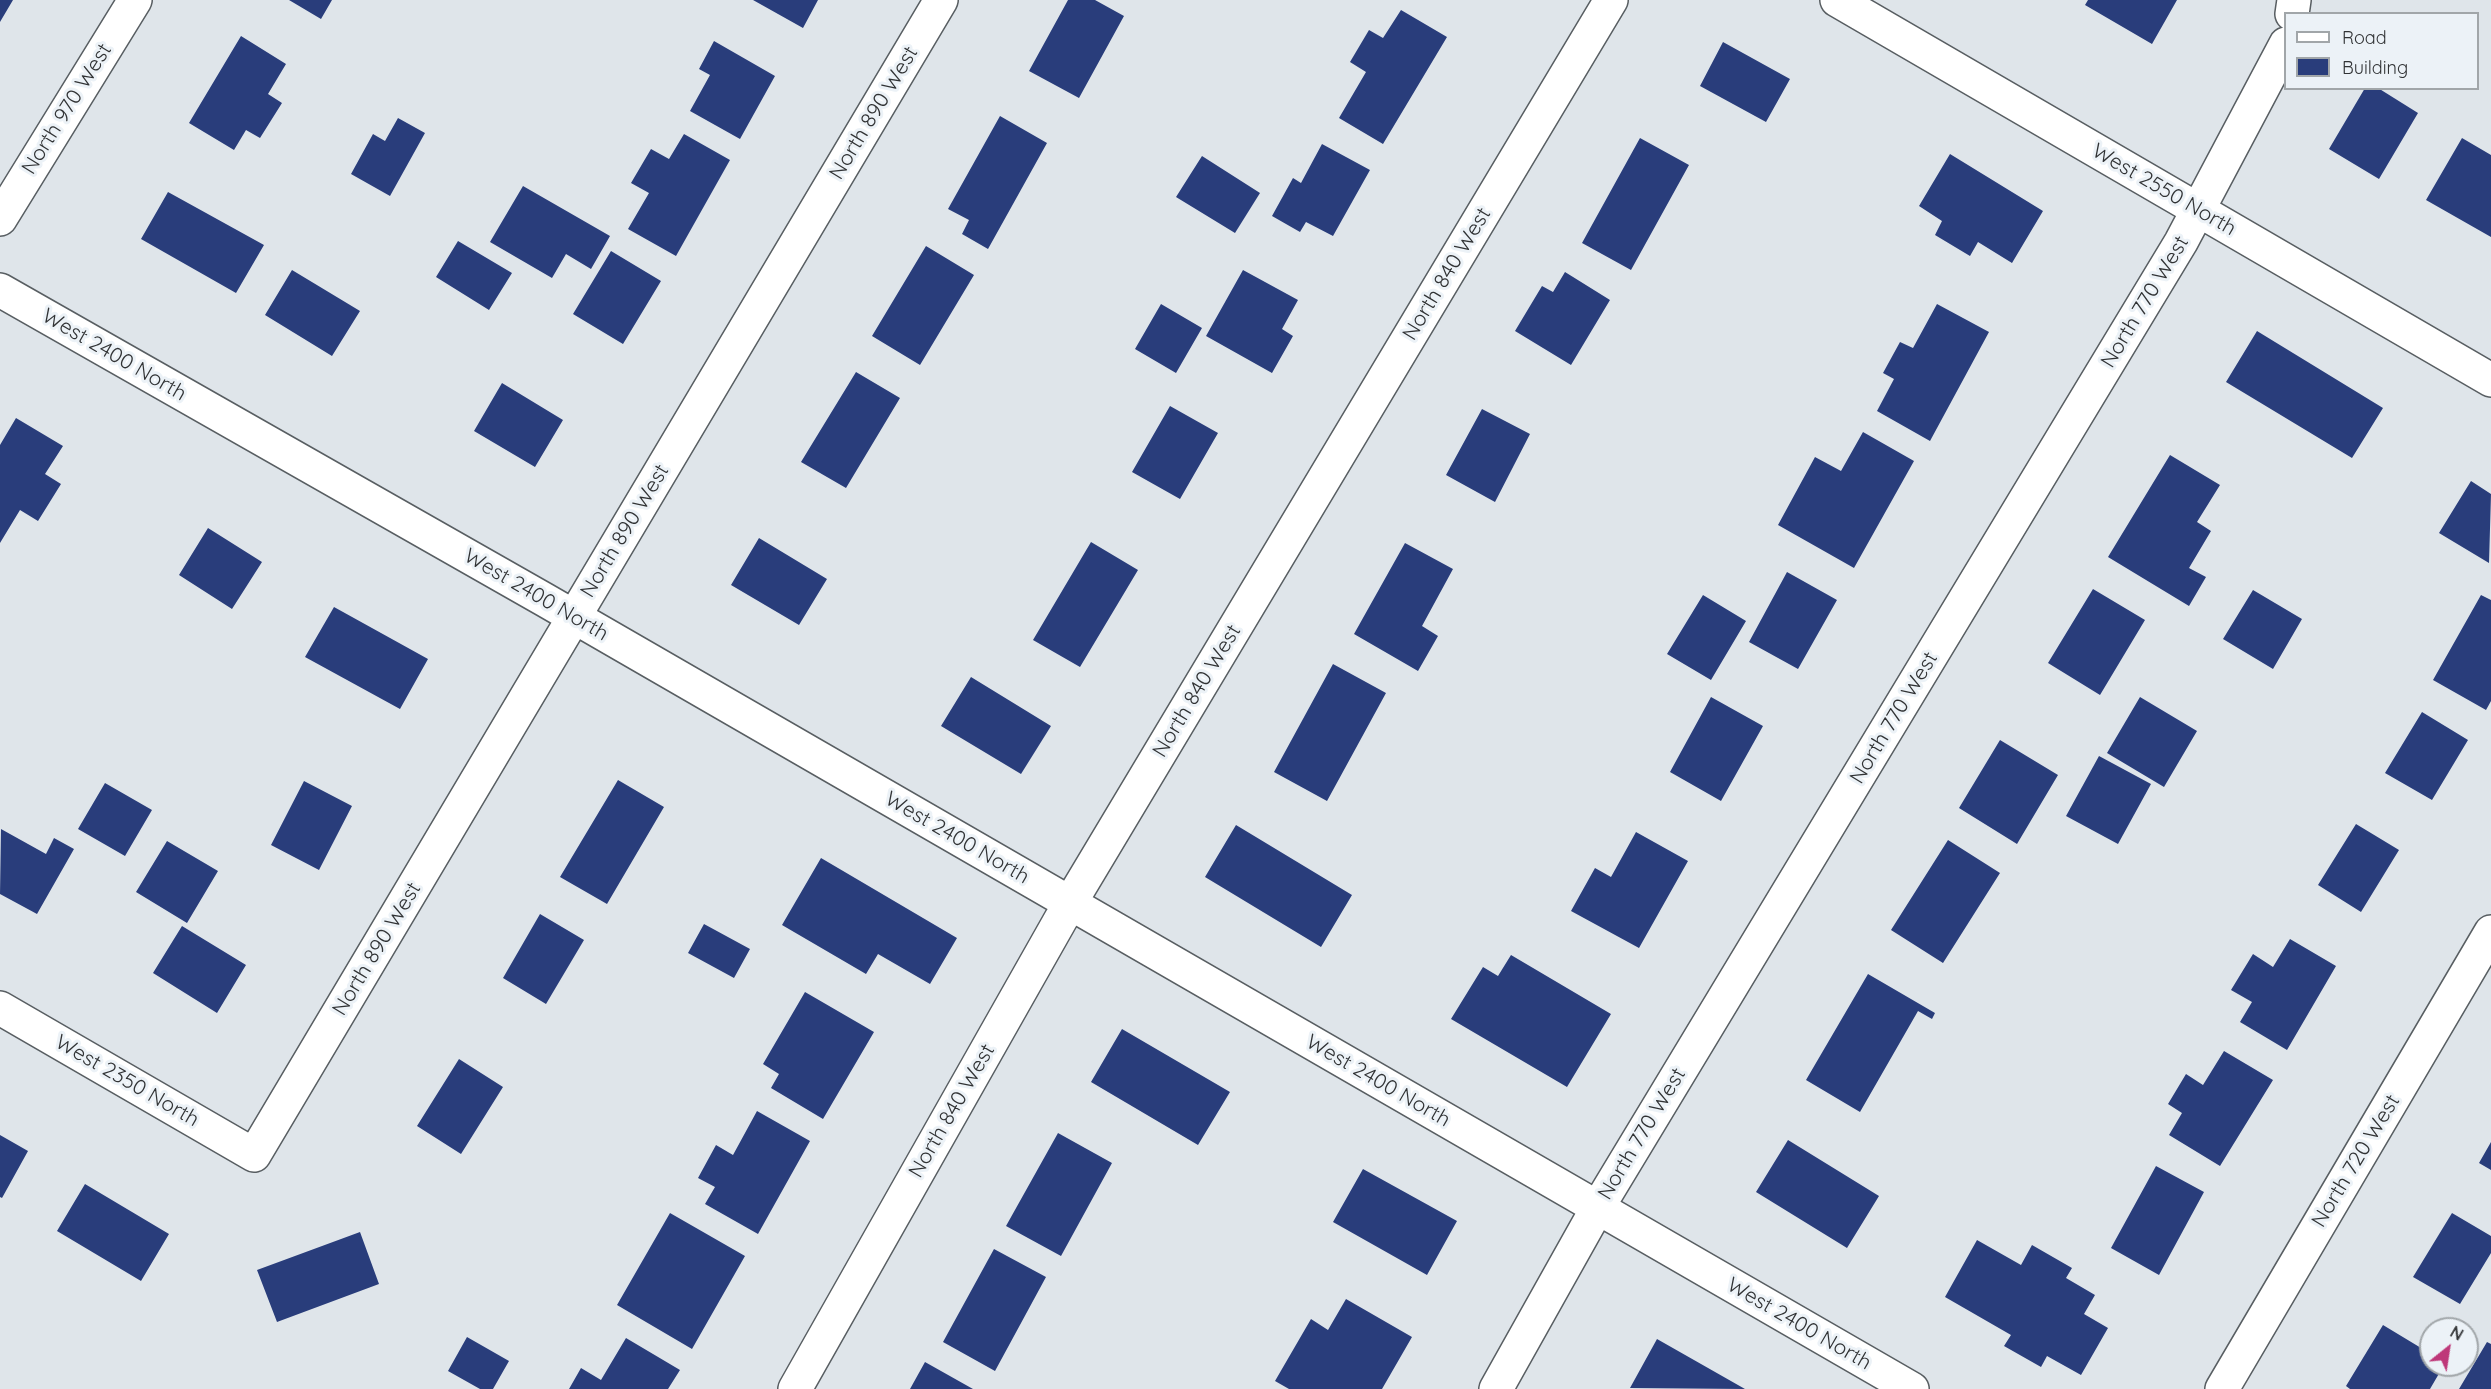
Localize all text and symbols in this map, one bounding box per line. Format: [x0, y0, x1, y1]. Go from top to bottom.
legend [2284, 12, 2479, 90]
text: Road [2342, 26, 2387, 49]
street label: North 970 West [17, 39, 117, 179]
street label: North 890 West [824, 42, 924, 184]
text: Building [2342, 56, 2408, 79]
street label: West 2550 North [2087, 138, 2241, 242]
street label: North 840 West [1398, 203, 1496, 345]
street label: North 770 West [2096, 231, 2194, 373]
street label: West 2400 North [37, 303, 191, 407]
street label: North 890 West [575, 460, 675, 602]
street label: West 2400 North [459, 543, 613, 647]
street label: North 840 West [1148, 620, 1246, 762]
street label: North 770 West [1845, 647, 1943, 789]
street label: West 2400 North [880, 786, 1034, 890]
street label: North 890 West [327, 878, 427, 1020]
street label: West 2400 North [1301, 1029, 1455, 1133]
street label: West 2350 North [51, 1030, 203, 1132]
street label: North 840 West [904, 1040, 1000, 1182]
street label: North 770 West [1593, 1063, 1691, 1205]
street label: North 720 West [2307, 1090, 2405, 1232]
street label: West 2400 North [1722, 1272, 1876, 1376]
north arrow [2419, 1317, 2479, 1377]
text: N [2447, 1322, 2467, 1345]

